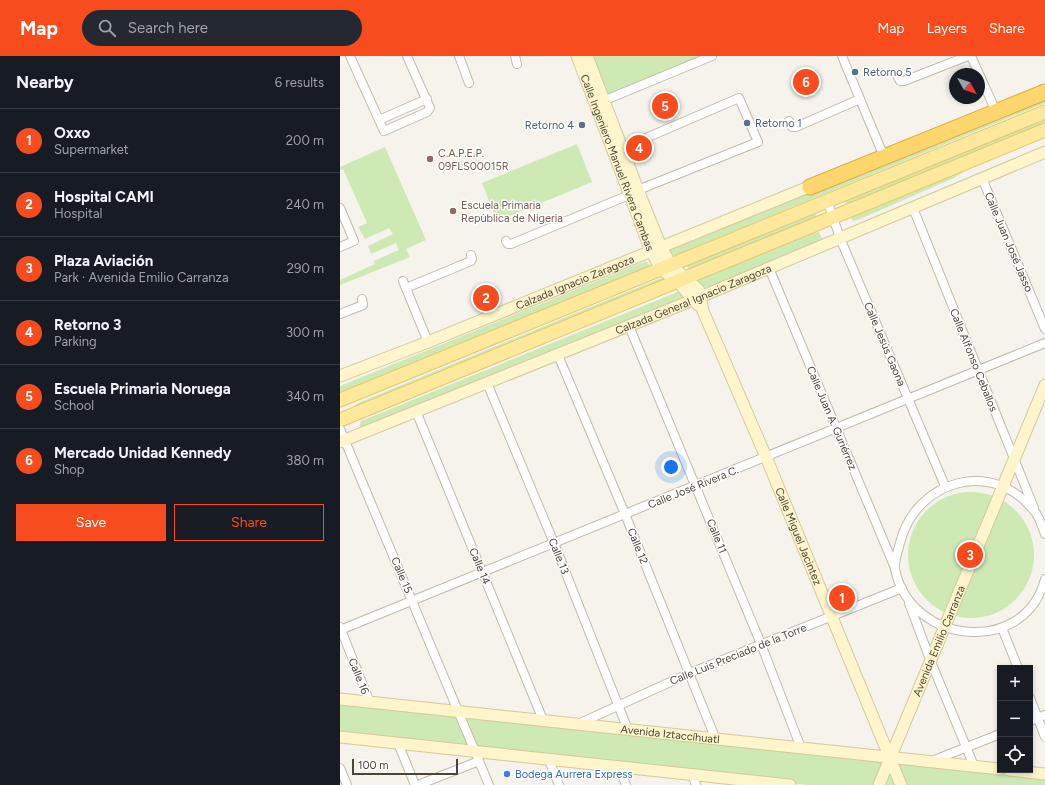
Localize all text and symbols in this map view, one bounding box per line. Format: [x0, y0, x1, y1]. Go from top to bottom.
search box [82, 10, 362, 46]
text: Map [20, 17, 58, 40]
icon: search [96, 17, 118, 39]
text: Search here [128, 19, 208, 37]
text: Map [877, 20, 905, 37]
text: Layers [927, 20, 967, 37]
text: Share [989, 20, 1025, 37]
place label: Retorno 5 [863, 66, 912, 79]
pin: 6 [793, 67, 819, 97]
marker: Retorno 5 [850, 67, 860, 77]
north arrow [949, 68, 985, 104]
text: Nearby [16, 72, 74, 92]
street label: Calle Ingeniero Manuel Rivera Cambas [578, 73, 656, 253]
text: 6 results [275, 75, 324, 90]
pin: 5 [652, 91, 678, 121]
place label: Retorno 1 [755, 117, 802, 130]
marker: Retorno 1 [742, 118, 752, 128]
place label: Retorno 4 [525, 119, 574, 132]
marker: Retorno 4 [577, 120, 587, 130]
text: Oxxo [54, 124, 90, 142]
text: 1 [26, 133, 32, 148]
text: 200 m [286, 133, 324, 148]
pin: 4 [626, 133, 652, 163]
text: Supermarket [54, 142, 129, 157]
place label: C.A.P.E.P. 09FLS00015R [438, 147, 509, 173]
marker: C.A.P.E.P. 09FLS00015R [425, 154, 435, 164]
text: Hospital CAMI [54, 188, 154, 206]
street label: Calle Juan José Jasso [982, 190, 1035, 294]
text: 2 [25, 197, 33, 212]
text: 240 m [286, 197, 324, 212]
place label: Escuela Primaria Repùblica de Nigeria [461, 199, 563, 225]
text: Hospital [54, 206, 102, 221]
marker: Escuela Primaria Repùblica de Nigeria [448, 206, 458, 216]
text: Plaza Aviación [54, 252, 153, 270]
street label: Calzada Ignacio Zaragoza [514, 253, 636, 313]
text: 3 [25, 261, 33, 276]
text: 290 m [287, 261, 324, 276]
street label: Calzada General Ignacio Zaragoza [613, 262, 773, 338]
text: Park · Avenida Emilio Carranza [54, 270, 229, 285]
pin: 2 [473, 283, 499, 313]
street label: Calle Jesús Gaona [861, 300, 908, 388]
street label: Calle Alfonso Ceballos [947, 307, 1000, 414]
text: Retorno 3 [54, 316, 121, 334]
text: 4 [25, 325, 33, 340]
text: 300 m [286, 325, 324, 340]
text: Parking [54, 334, 97, 349]
street label: Calle Juan A. Guriérrez [804, 364, 859, 472]
text: Escuela Primaria Noruega [54, 380, 231, 398]
text: 5 [25, 389, 33, 404]
text: 340 m [286, 389, 324, 404]
text: School [54, 398, 94, 413]
text: Mercado Unidad Kennedy [54, 444, 231, 462]
text: 6 [25, 453, 33, 468]
text: 380 m [286, 453, 324, 468]
your location [661, 457, 681, 477]
text: Shop [54, 462, 84, 477]
street label: Calle José Rivera C. [646, 463, 740, 512]
street label: Calle Miguel Jacintez [772, 486, 824, 587]
button: Save [16, 504, 166, 541]
button: Share [174, 504, 324, 541]
street label: Calle 11 [704, 517, 729, 555]
street label: Calle 12 [624, 526, 651, 566]
street label: Calle 13 [545, 536, 572, 576]
pin: 3 [957, 540, 983, 570]
street label: Calle 14 [466, 546, 493, 587]
street label: Calle 15 [388, 555, 415, 595]
pin: 1 [829, 583, 855, 613]
street label: Avenida Emilio Carranza [910, 584, 968, 698]
street label: Calle Luis Preciado de la Torre [668, 621, 808, 688]
street label: Calle 16 [345, 656, 372, 696]
map controls [997, 665, 1033, 773]
button: + [997, 665, 1033, 701]
button: − [997, 701, 1033, 737]
street label: Avenida Iztaccíhuatl [620, 723, 720, 746]
button: locate [997, 737, 1033, 773]
scale bar [352, 757, 458, 776]
text: 100 m [358, 759, 389, 772]
place label: Bodega Aurrera Express [515, 768, 633, 781]
marker: Bodega Aurrera Express [502, 769, 512, 779]

